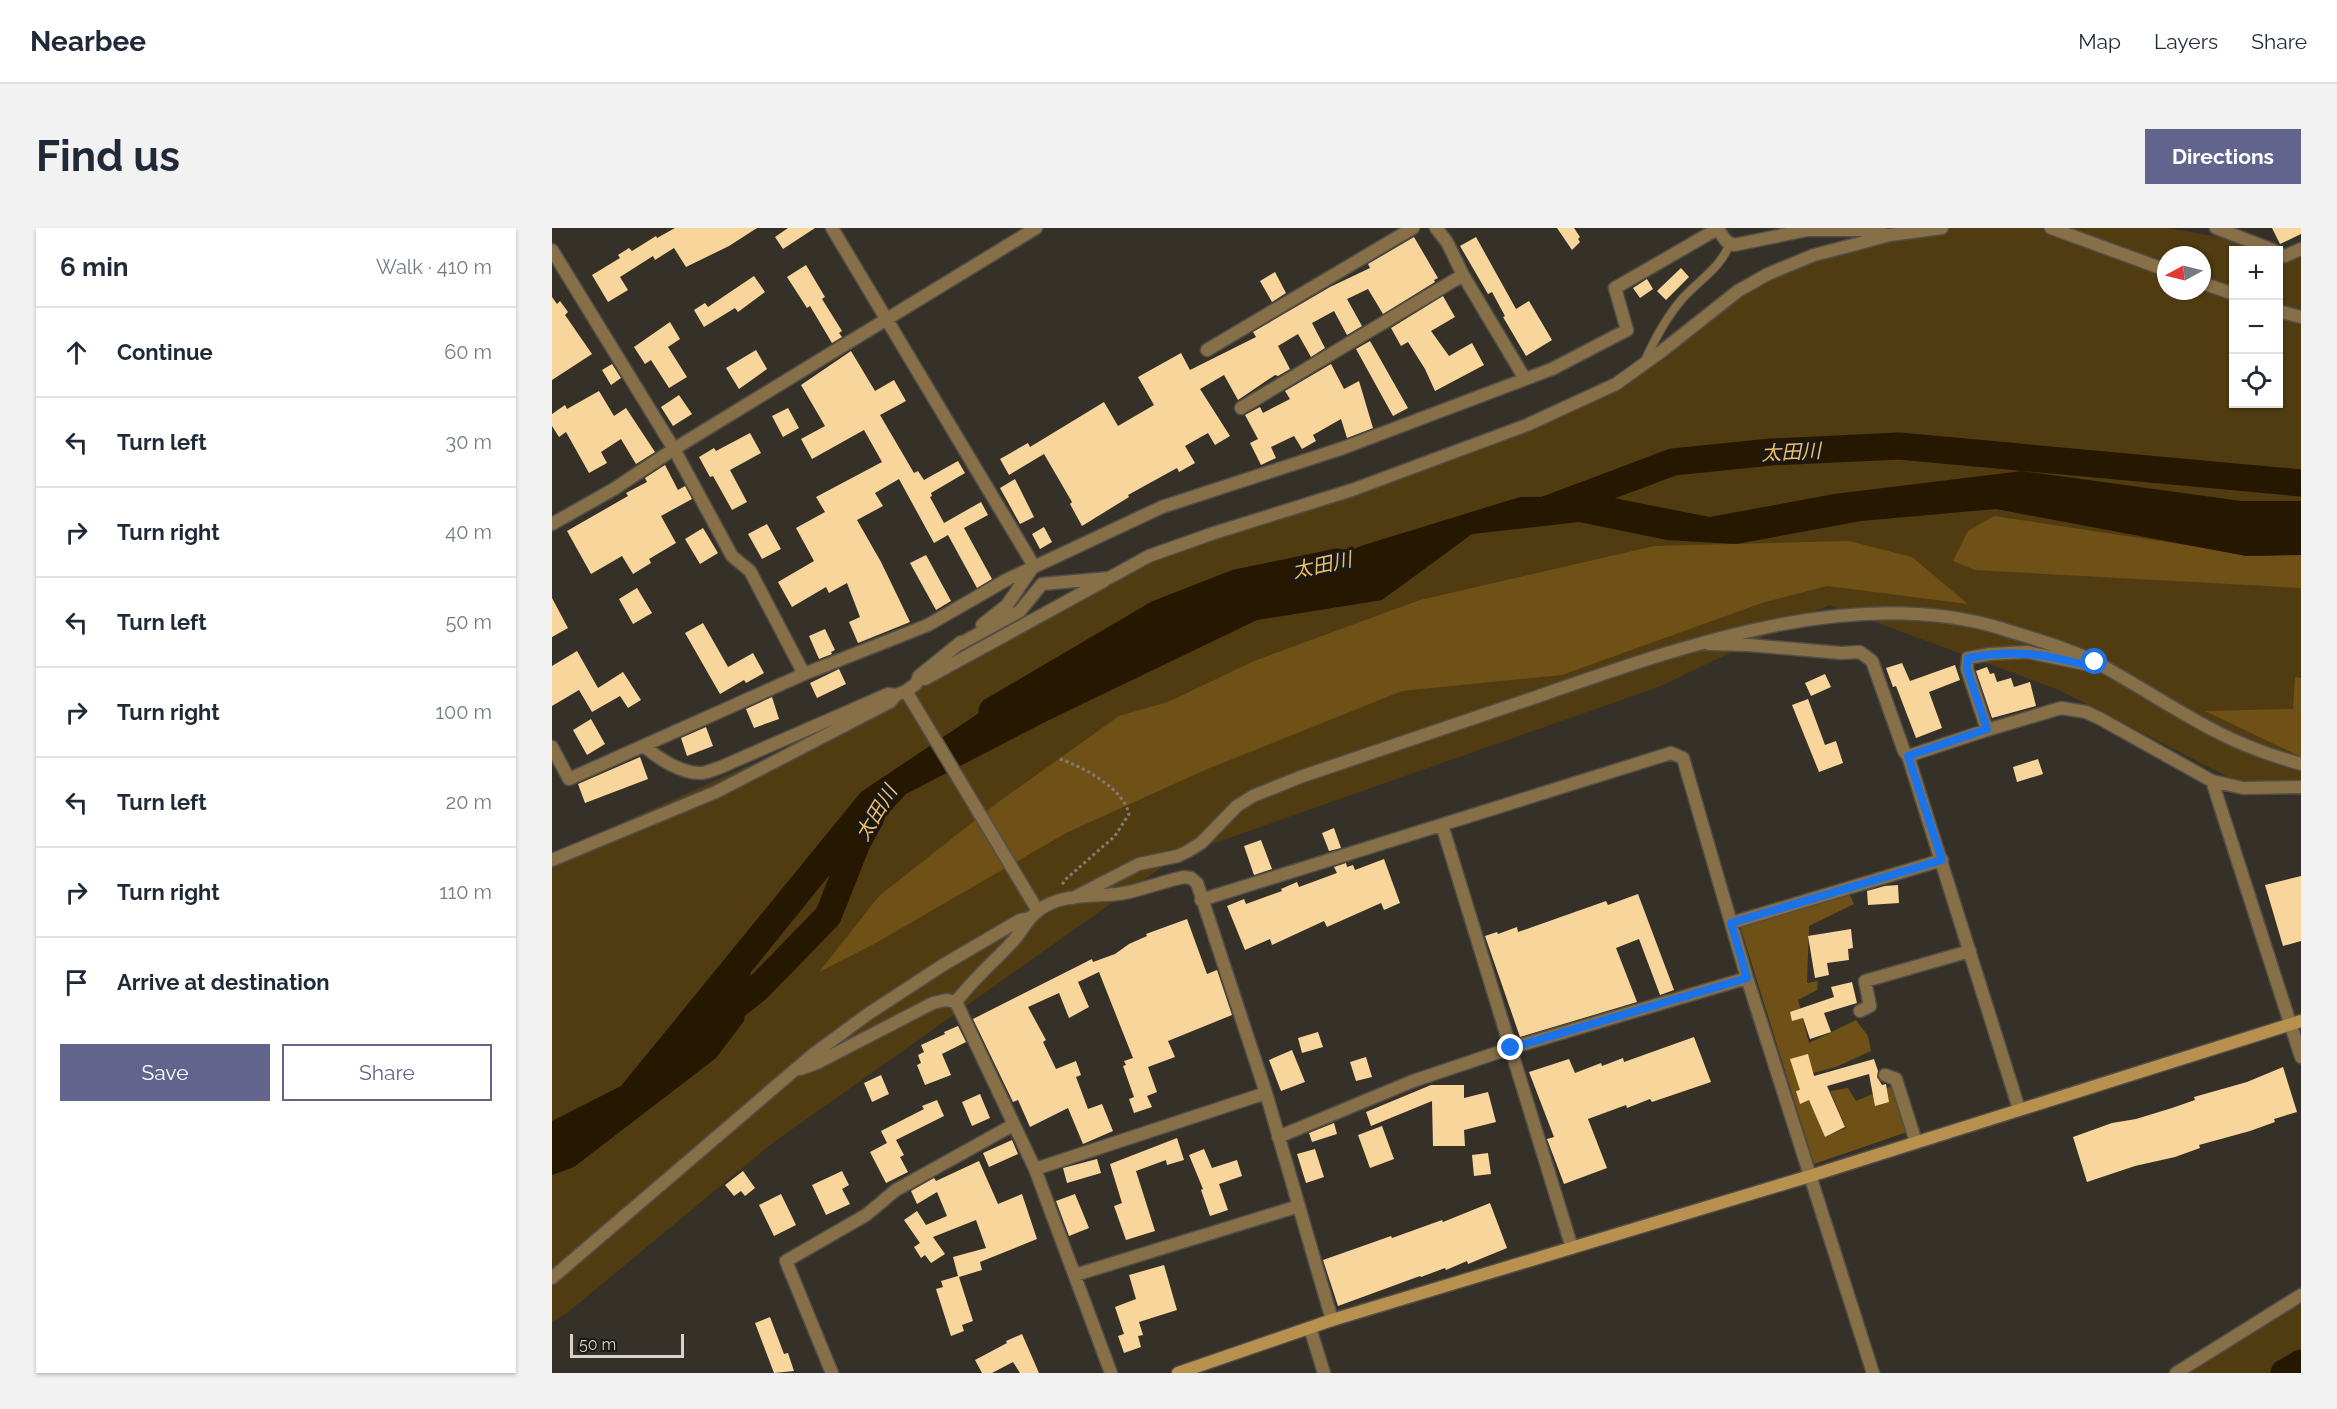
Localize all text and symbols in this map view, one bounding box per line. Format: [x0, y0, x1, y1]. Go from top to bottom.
text: Nearbee [30, 25, 146, 58]
text: Map [2078, 29, 2121, 54]
text: Layers [2154, 29, 2218, 54]
text: Share [2251, 29, 2307, 54]
button: Directions [2145, 129, 2301, 184]
text: Find us [36, 132, 180, 181]
north arrow [2157, 246, 2211, 300]
map controls [2229, 246, 2283, 408]
button: + [2229, 246, 2283, 300]
text: 6 min [60, 252, 129, 282]
text: Walk · 410 m [376, 255, 492, 279]
button: − [2229, 300, 2283, 354]
icon: ahead [60, 336, 93, 369]
text: Continue [117, 339, 213, 365]
text: 60 m [444, 340, 492, 364]
button: locate [2229, 354, 2283, 408]
icon: left [60, 426, 93, 459]
text: Turn left [117, 429, 207, 455]
text: 30 m [446, 430, 492, 454]
water label: 太田川 [1760, 438, 1824, 466]
icon: right [60, 516, 93, 549]
text: Turn right [117, 519, 220, 545]
text: 40 m [445, 520, 492, 544]
water label: 太田川 [1290, 547, 1356, 583]
icon: left [60, 606, 93, 639]
text: Turn left [117, 609, 207, 635]
text: 50 m [445, 610, 492, 634]
route start [2081, 648, 2107, 674]
icon: right [60, 696, 93, 729]
text: Turn right [117, 699, 220, 725]
text: 100 m [435, 700, 492, 724]
water label: 太田川 [850, 779, 903, 845]
icon: left [60, 786, 93, 819]
text: Turn left [117, 789, 207, 815]
text: 20 m [446, 790, 492, 814]
icon: right [60, 876, 93, 909]
text: Turn right [117, 879, 220, 905]
text: 110 m [439, 880, 492, 904]
icon: arrive [60, 966, 93, 999]
text: Arrive at destination [117, 969, 330, 995]
route end [1497, 1034, 1523, 1060]
button: Save [60, 1044, 270, 1101]
button: Share [282, 1044, 492, 1101]
scale bar [570, 1331, 684, 1358]
text: 50 m [579, 1335, 616, 1354]

